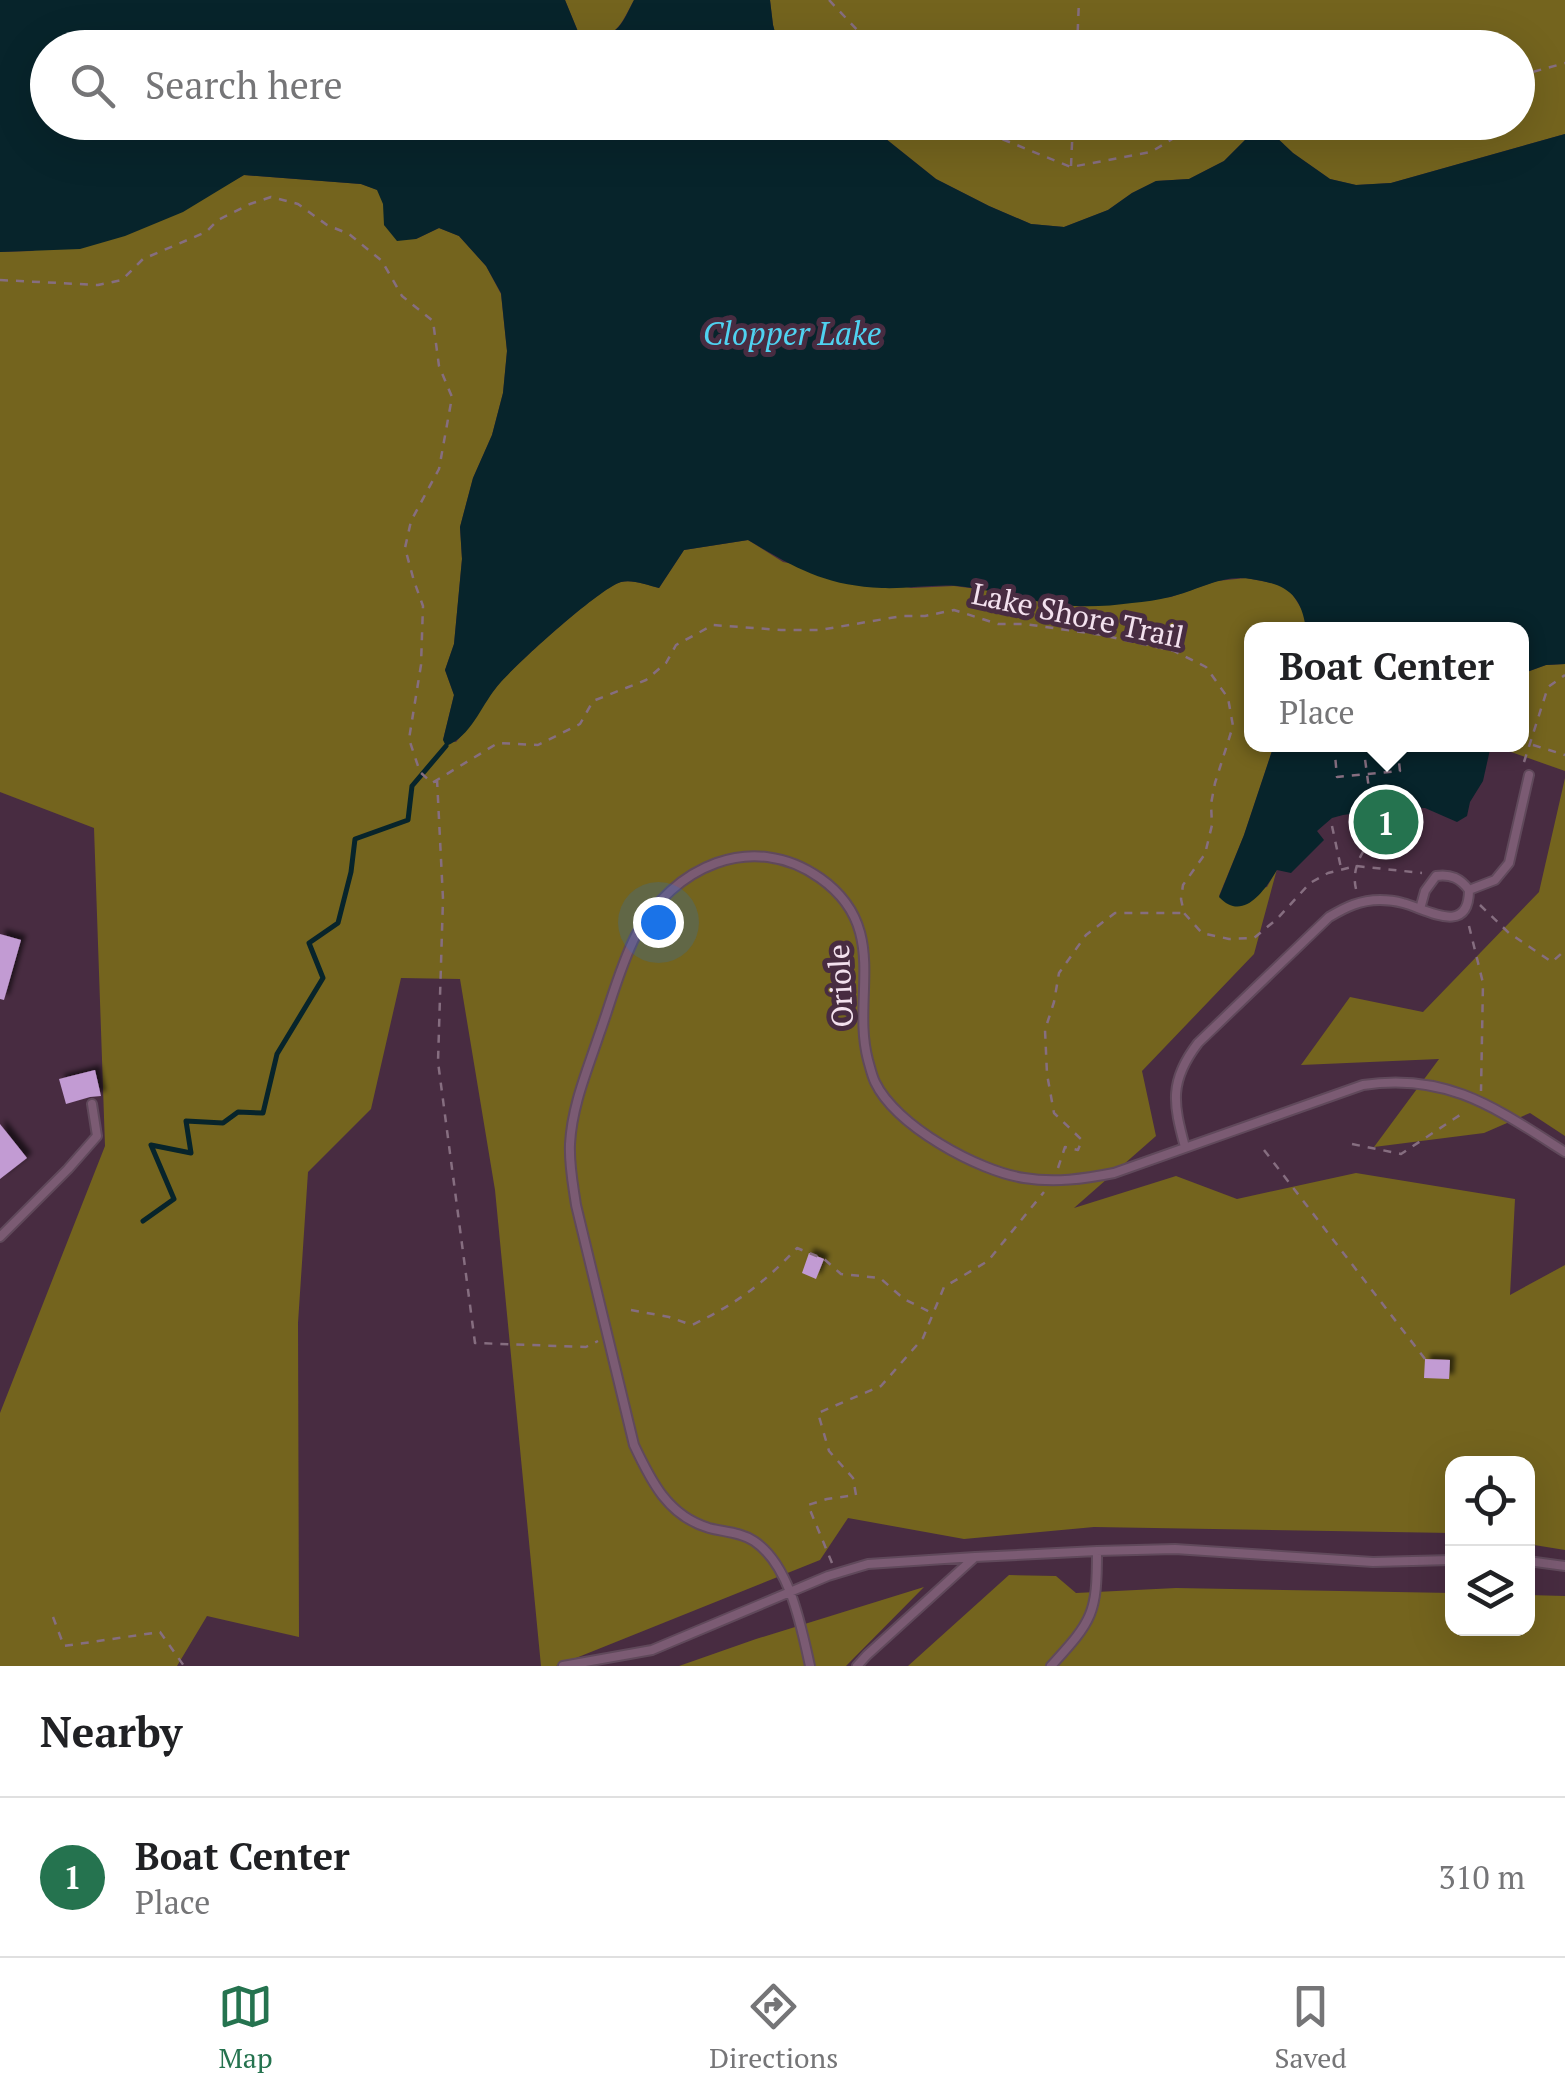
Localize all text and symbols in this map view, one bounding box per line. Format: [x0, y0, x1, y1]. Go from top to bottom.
search box [30, 30, 1535, 140]
icon: search [65, 58, 120, 113]
text: Search here [145, 60, 343, 110]
water label: Clopper Lake [703, 312, 881, 354]
street label: Lake Shore Trail [968, 573, 1188, 657]
popup [1244, 622, 1529, 752]
text: Boat Center [1279, 641, 1494, 691]
text: Place [1279, 691, 1354, 733]
pin: 1 [1354, 784, 1418, 860]
your location [633, 897, 684, 948]
street label: Oriole [818, 943, 862, 1029]
map controls [1445, 1456, 1535, 1636]
button: locate [1445, 1456, 1535, 1546]
button: layers [1445, 1546, 1535, 1636]
text: Nearby [40, 1703, 182, 1759]
text: Boat Center [135, 1831, 350, 1881]
text: 1 [63, 1856, 82, 1898]
text: 310 m [1438, 1856, 1525, 1898]
text: Place [135, 1881, 210, 1923]
tab: Map [218, 1979, 273, 2076]
tab: Directions [709, 1979, 838, 2076]
tab: Saved [1274, 1979, 1347, 2076]

